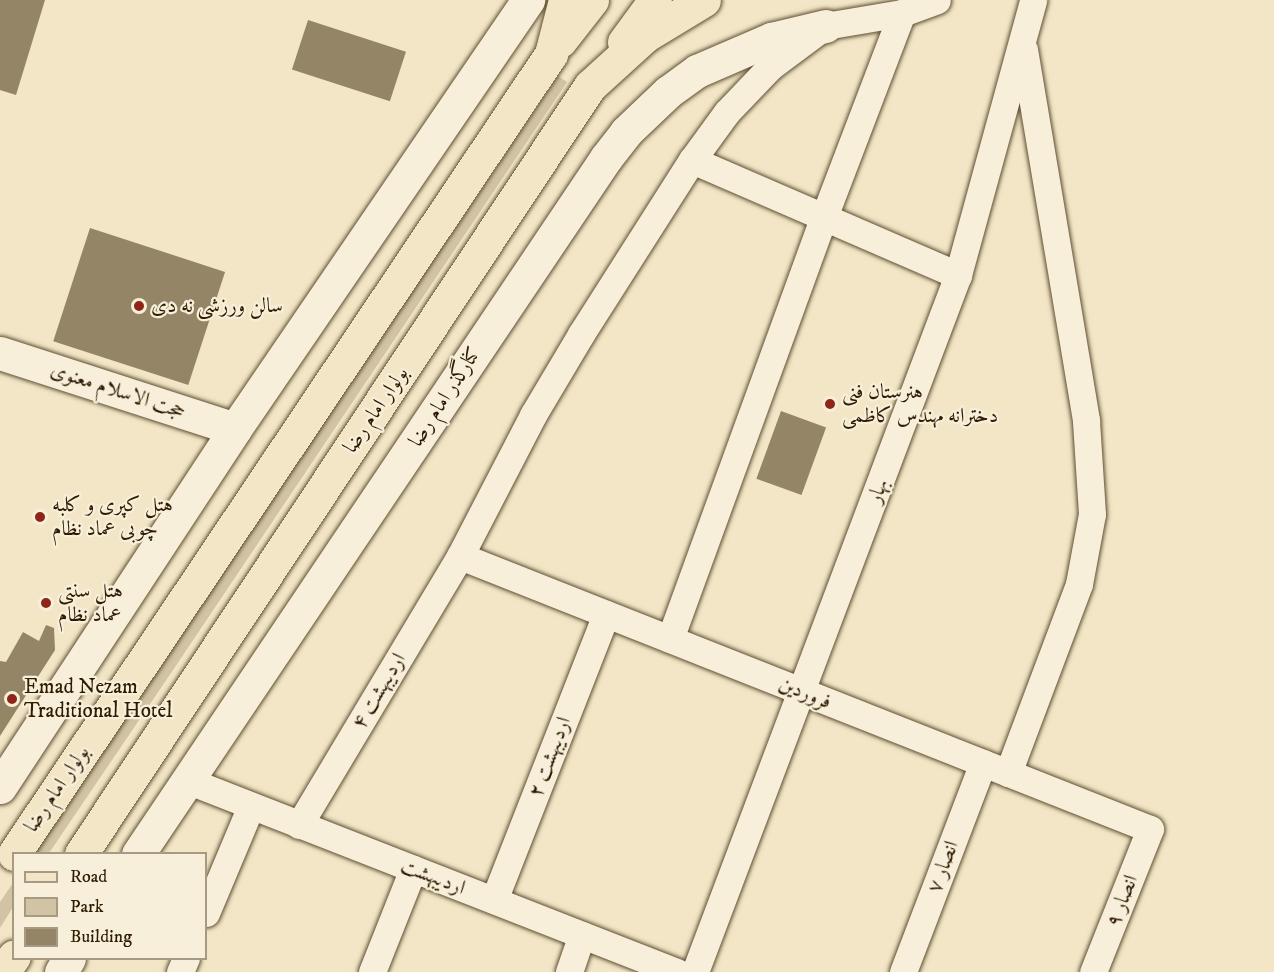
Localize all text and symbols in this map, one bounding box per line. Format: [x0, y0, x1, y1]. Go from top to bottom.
place label: سالن ورزشی نه دی [151, 293, 283, 319]
marker: سالن ورزشی نه دی [132, 299, 146, 313]
street label: کنارگذر امام رضا [403, 342, 487, 452]
street label: حجت الاسلام معنوی [47, 357, 189, 425]
street label: بولوار امام رضا [338, 362, 414, 458]
place label: هنرستان فنی دخترانه مهندس کاظمی [842, 379, 998, 429]
marker: هنرستان فنی دخترانه مهندس کاظمی [823, 397, 837, 411]
street label: بهار [862, 475, 894, 507]
place label: هتل کپری و کلبه چوبی عماد نظام [52, 492, 173, 542]
marker: هتل کپری و کلبه چوبی عماد نظام [33, 510, 47, 524]
place label: هتل سنتی عماد نظام [58, 578, 123, 628]
marker: هتل سنتی عماد نظام [39, 596, 53, 610]
street label: اردیبهشت ۴ [347, 648, 411, 734]
street label: فروردین [775, 671, 835, 715]
place label: Emad Nezam Traditional Hotel [24, 674, 173, 724]
marker: Emad Nezam Traditional Hotel [5, 692, 19, 706]
street label: اردیبهشت ۲ [523, 713, 577, 801]
street label: بولوار امام رضا [19, 741, 95, 837]
street label: انصار ۷ [922, 837, 964, 897]
legend [12, 852, 207, 960]
street label: اردیبهشت [397, 853, 469, 901]
text: Road [70, 866, 107, 888]
street label: انصار ۹ [1100, 871, 1144, 931]
text: Park [70, 896, 104, 918]
text: Building [70, 926, 132, 948]

